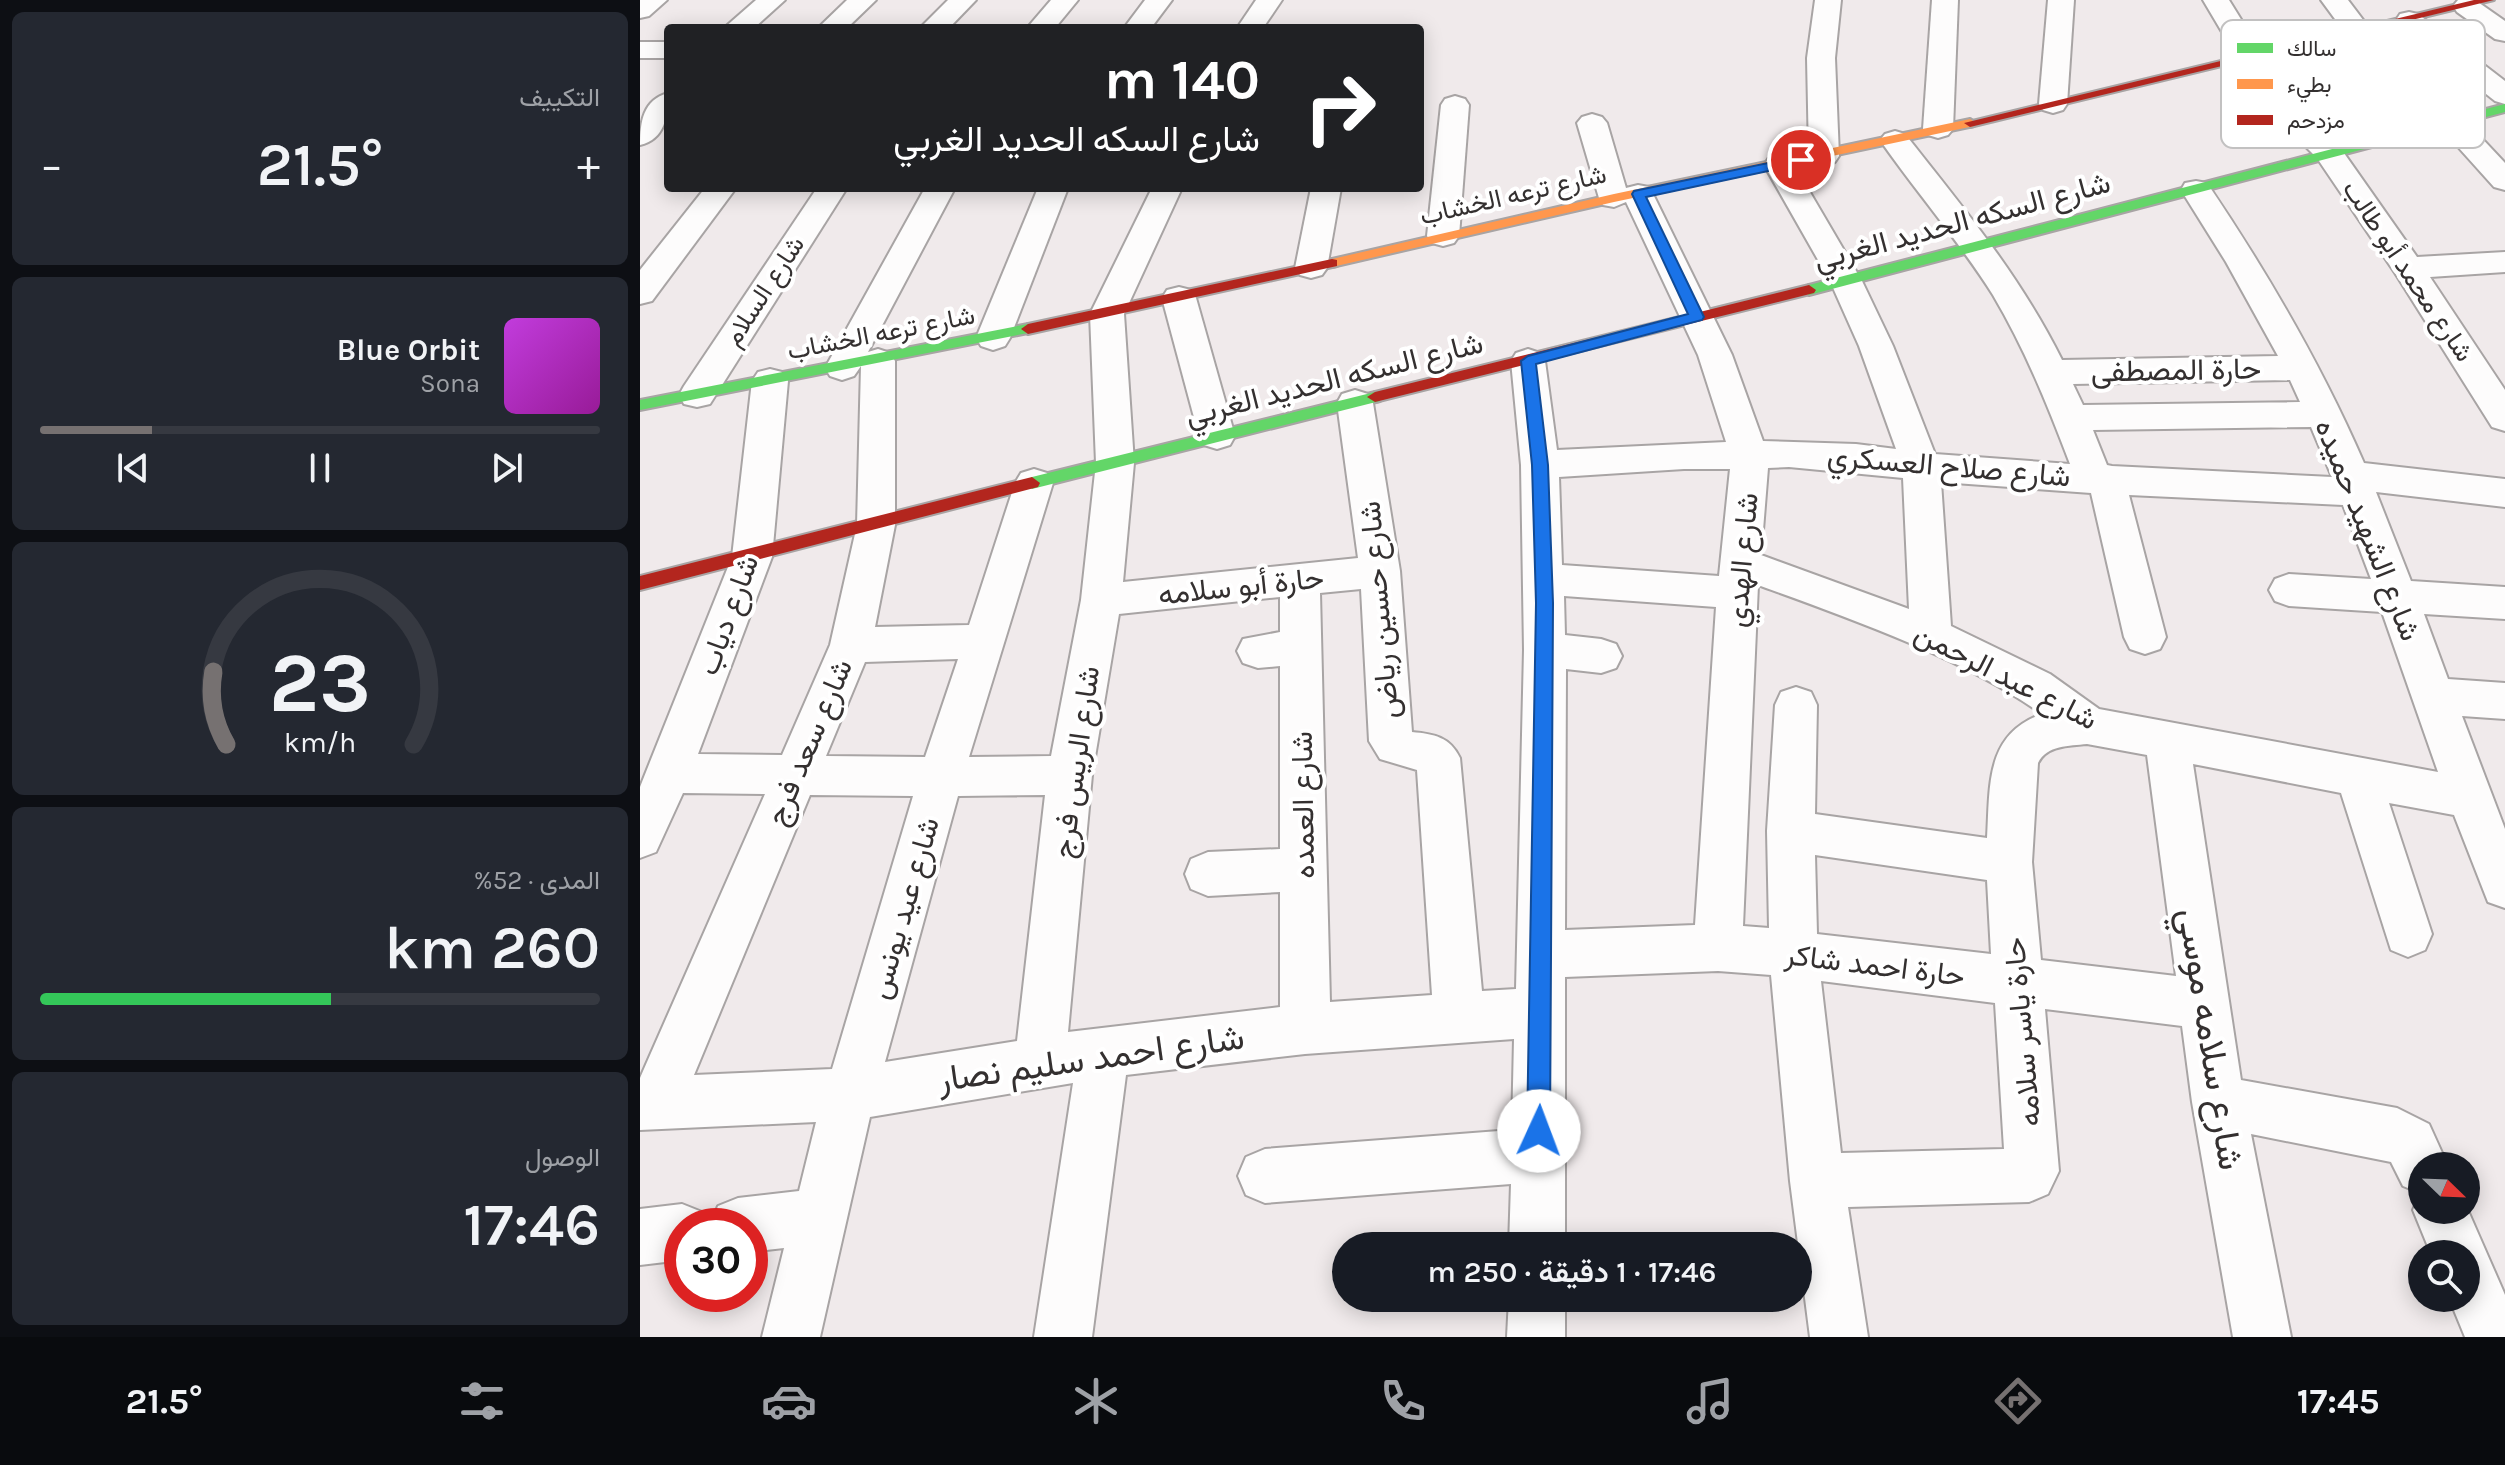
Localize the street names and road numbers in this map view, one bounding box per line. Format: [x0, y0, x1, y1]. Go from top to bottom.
street label: شارع ترعه الخشاب [1417, 158, 1610, 233]
street label: شارع السكه الحديد الغربي [1810, 164, 2116, 284]
street label: شارع محمد أبو طالب [2334, 175, 2480, 369]
street label: شارع السلام [717, 230, 813, 353]
street label: شارع ترعه الخشاب [785, 300, 978, 368]
street label: شارع السكه الحديد الغربي [1181, 325, 1488, 439]
street label: حارة المصطفى [2091, 351, 2261, 389]
street label: شارع الشهيد حميده [2305, 414, 2429, 647]
street label: شارع صلاح العسكري [1825, 437, 2072, 501]
street label: شارع الهدي [1718, 491, 1772, 629]
street label: شارع حسين رياض [1352, 499, 1408, 720]
street label: شارع دياب [690, 550, 768, 681]
street label: حارة أبو سلامه [1156, 559, 1326, 613]
street label: شارع عبد الرحمن [1908, 614, 2103, 739]
street label: شارع سعد فرج [758, 654, 862, 831]
street label: شارع الريس فرج [1045, 664, 1109, 861]
street label: شارع العمده [1284, 731, 1324, 879]
street label: شارع عيد يونس [861, 813, 949, 1003]
street label: شارع سلامه موسي [2162, 905, 2252, 1174]
street label: حارة احمد شاكر [1782, 936, 1967, 994]
street label: حارة ياسر سلامه [1996, 936, 2048, 1128]
street label: شارع احمد سليم نصار [934, 1016, 1247, 1103]

